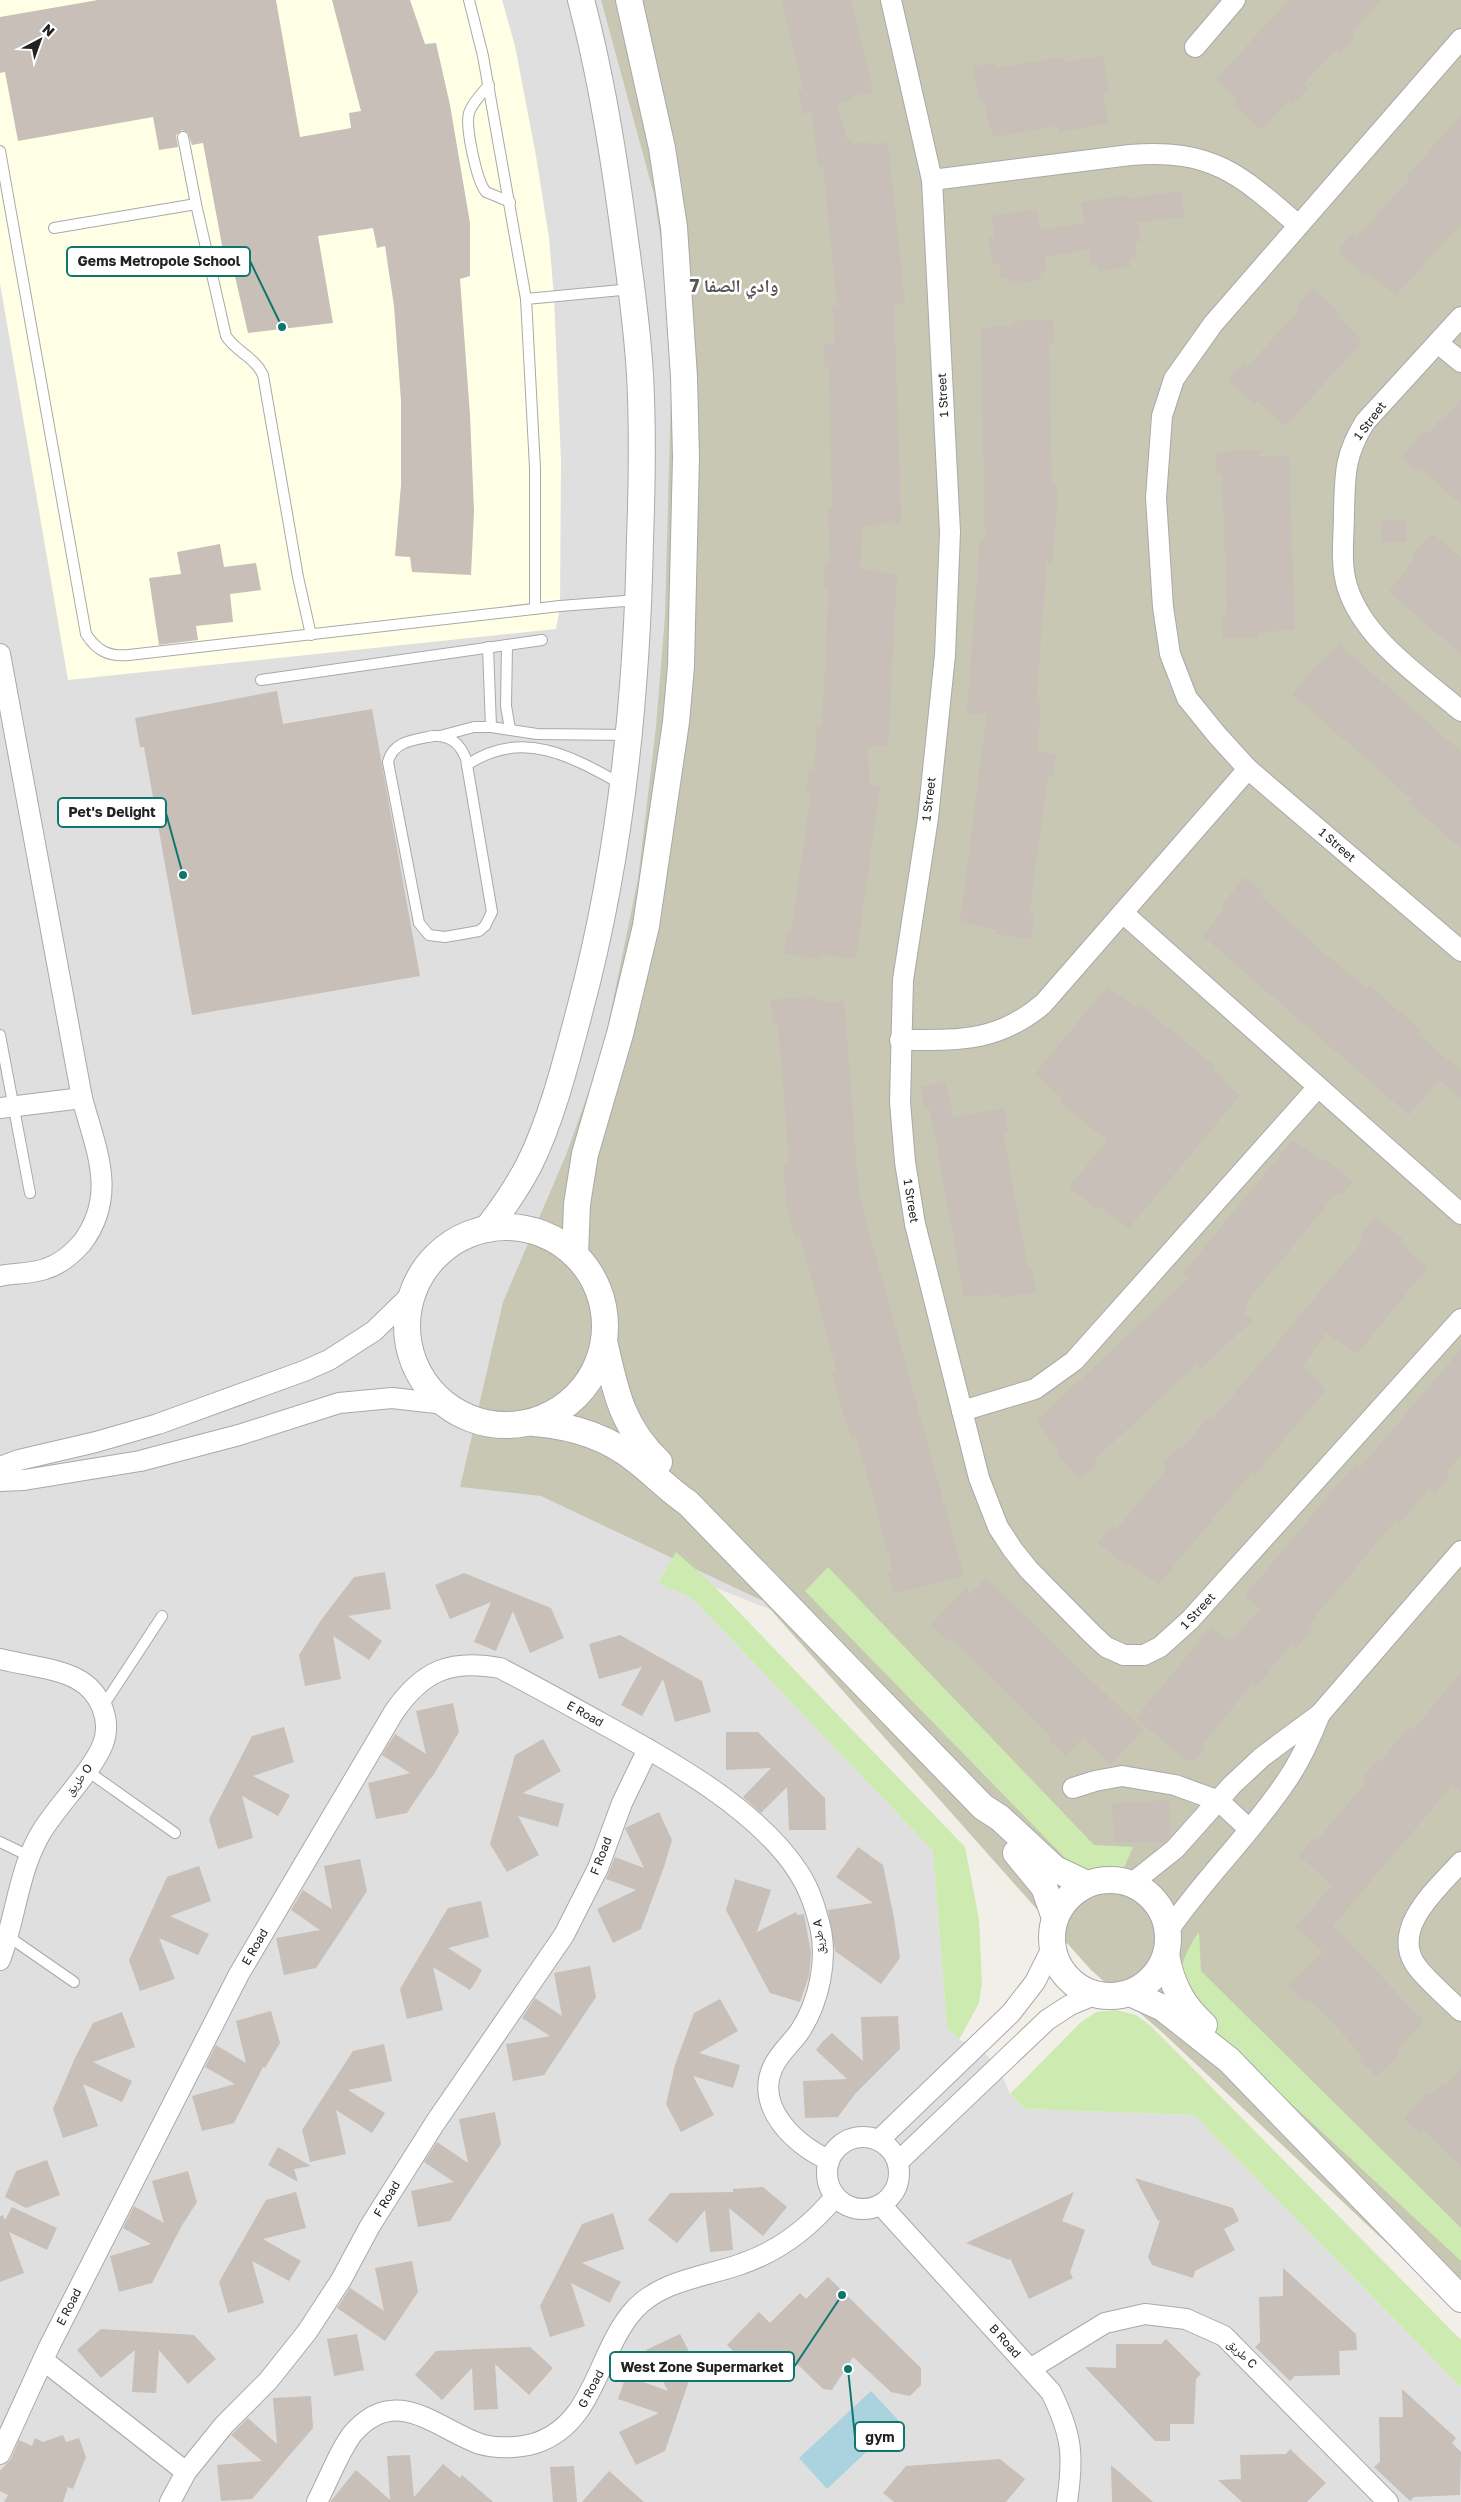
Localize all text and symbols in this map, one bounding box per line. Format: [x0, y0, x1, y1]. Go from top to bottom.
north arrow [15, 15, 65, 65]
text: N [39, 20, 58, 40]
callout: Gems Metropole School [67, 247, 250, 276]
text: Gems Metropole School [78, 252, 241, 269]
district label: وادي الصفا 7 [690, 274, 779, 300]
street label: 1 Street [934, 372, 951, 418]
street label: 1 Street [1350, 398, 1389, 443]
street label: 1 Street [918, 776, 939, 822]
callout: Pet's Delight [58, 798, 166, 827]
text: Pet's Delight [68, 803, 156, 820]
street label: 1 Street [1316, 824, 1359, 865]
street label: 1 Street [901, 1178, 922, 1224]
street label: 1 Street [1177, 1589, 1218, 1632]
street label: E Road [564, 1697, 606, 1730]
street label: طريق O [62, 1760, 96, 1799]
street label: F Road [586, 1835, 615, 1877]
street label: طريق A [809, 1919, 828, 1956]
street label: E Road [238, 1926, 271, 1968]
street label: F Road [370, 2178, 403, 2220]
street label: E Road [53, 2286, 84, 2328]
street label: B Road [986, 2321, 1024, 2361]
street label: طريق C [1224, 2336, 1260, 2372]
callout: West Zone Supermarket [610, 2352, 794, 2381]
text: West Zone Supermarket [620, 2358, 784, 2375]
street label: G Road [574, 2367, 607, 2410]
callout: gym [855, 2422, 904, 2451]
text: gym [865, 2428, 895, 2445]

